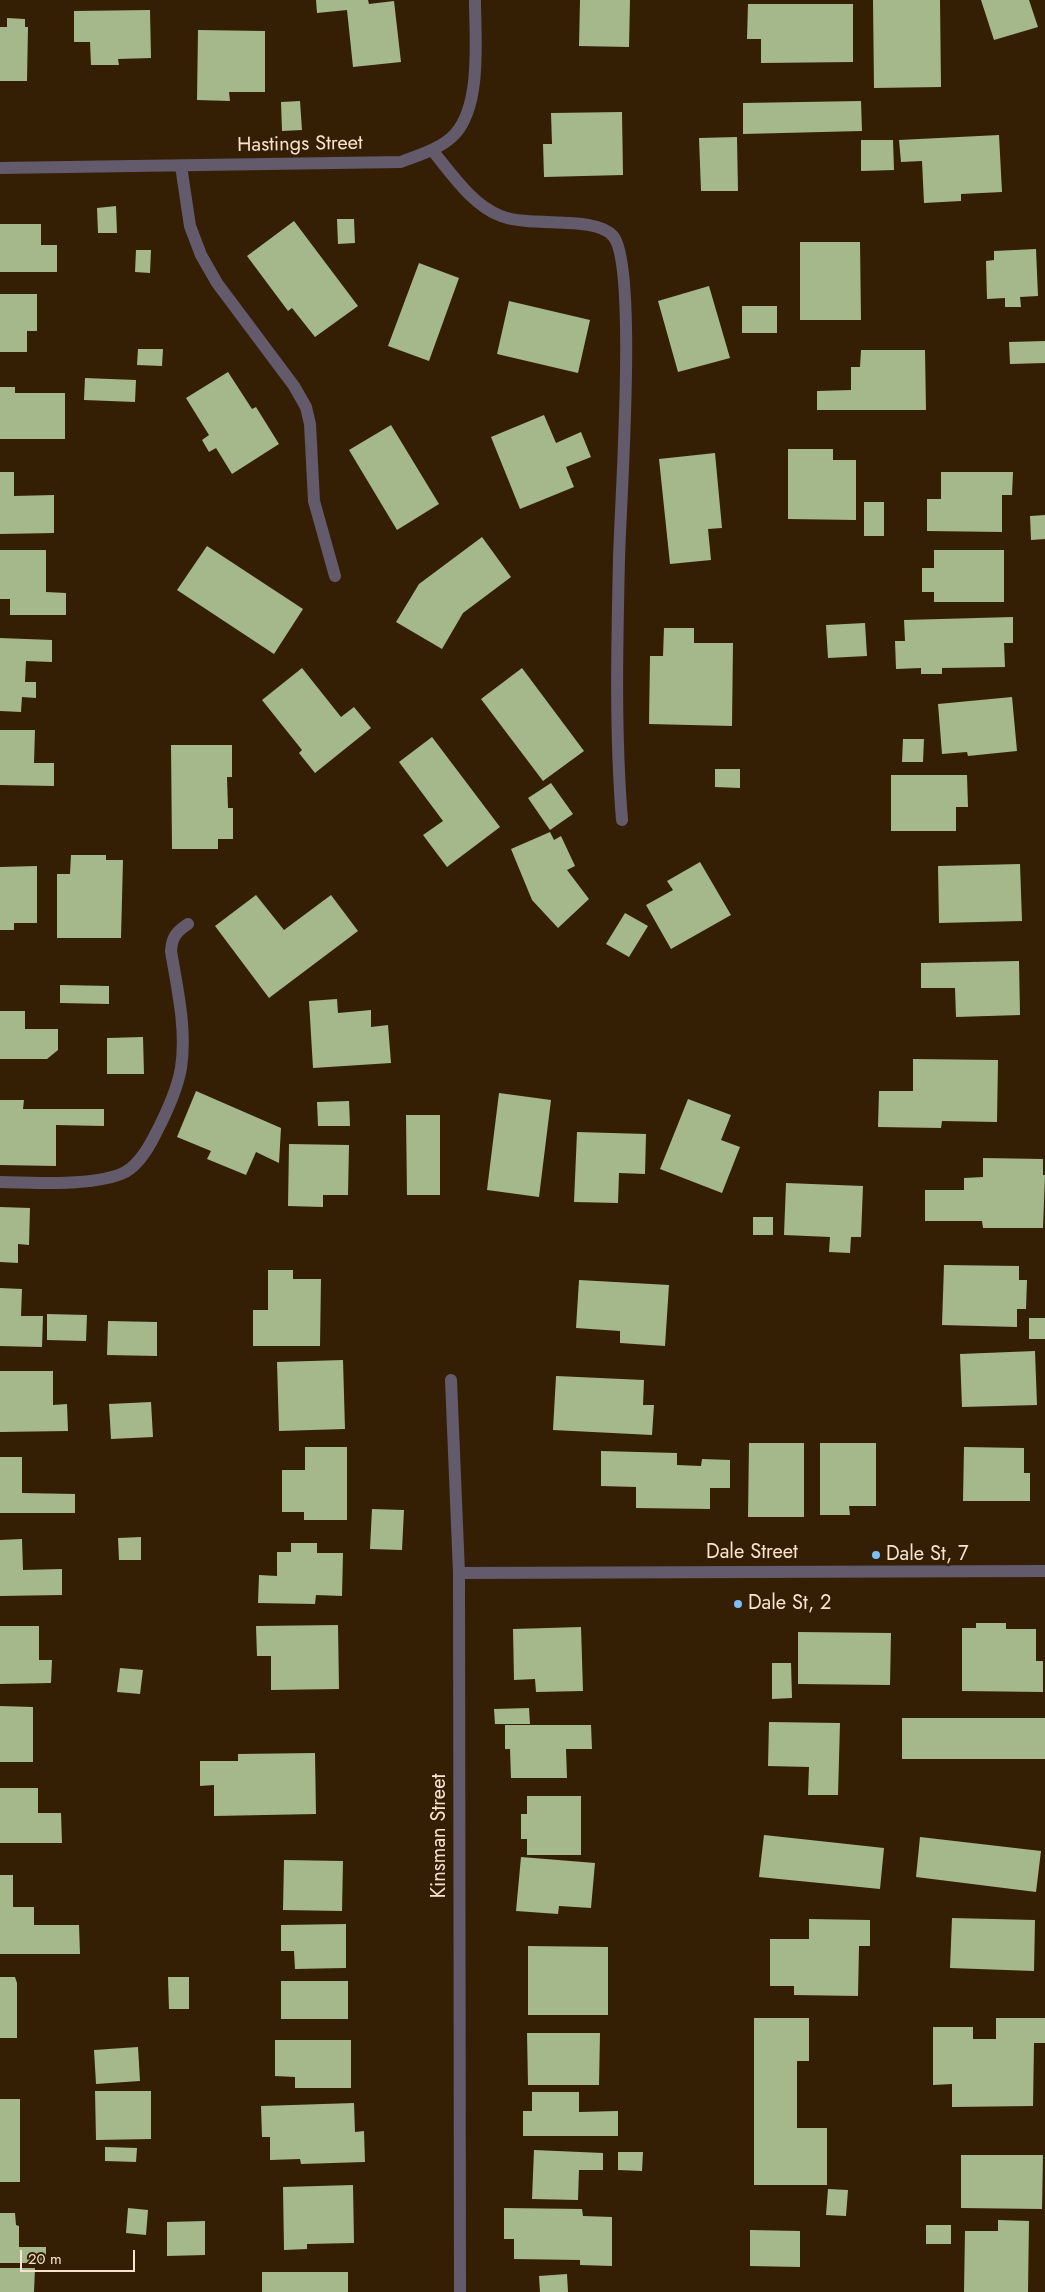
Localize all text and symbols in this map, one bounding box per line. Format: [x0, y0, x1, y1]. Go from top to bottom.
street label: Hastings Street [237, 132, 363, 158]
street label: Dale Street [706, 1541, 798, 1565]
place label: Dale St, 7 [886, 1543, 969, 1567]
marker: Dale St, 7 [870, 1549, 882, 1561]
place label: Dale St, 2 [748, 1592, 831, 1616]
marker: Dale St, 2 [732, 1598, 744, 1610]
street label: Kinsman Street [428, 1774, 452, 1898]
scale bar [22, 2240, 138, 2272]
text: 20 m [28, 2248, 62, 2270]

